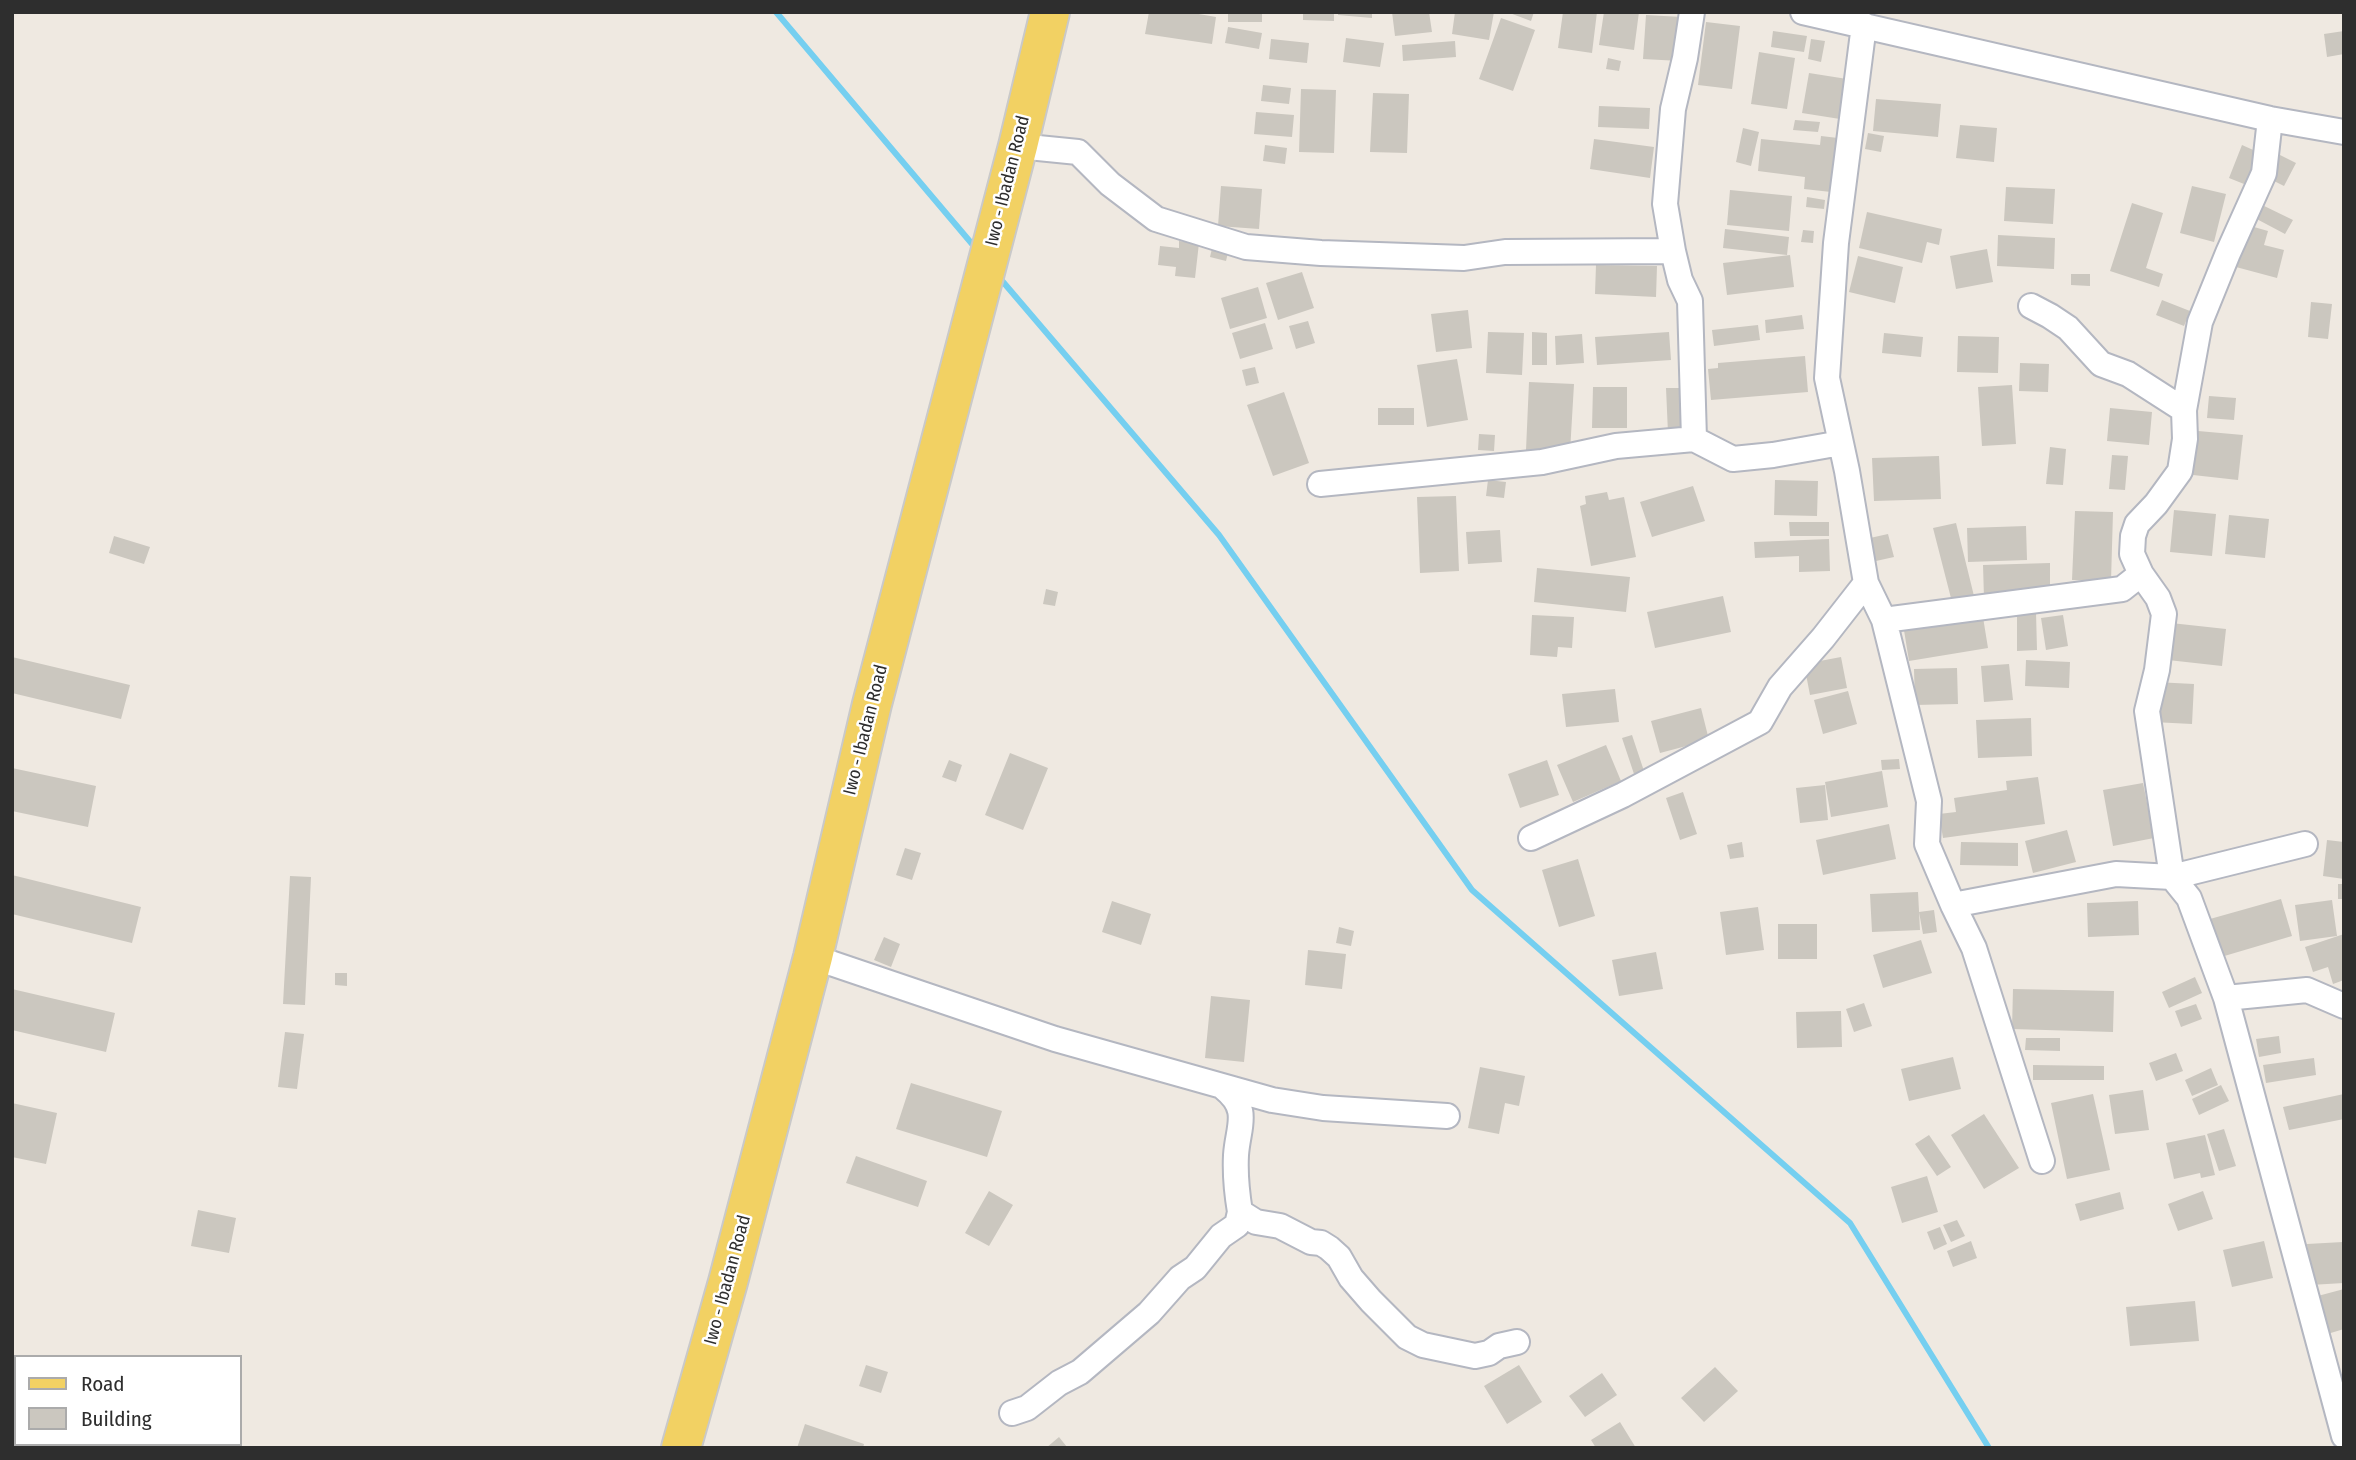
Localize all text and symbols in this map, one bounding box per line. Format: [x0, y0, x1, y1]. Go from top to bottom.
street label: Iwo - Ibadan Road [981, 114, 1035, 248]
street label: Iwo - Ibadan Road [839, 663, 893, 797]
street label: Iwo - Ibadan Road [700, 1213, 756, 1347]
legend [14, 1355, 242, 1446]
text: Road [81, 1371, 125, 1397]
text: Building [81, 1406, 152, 1432]

